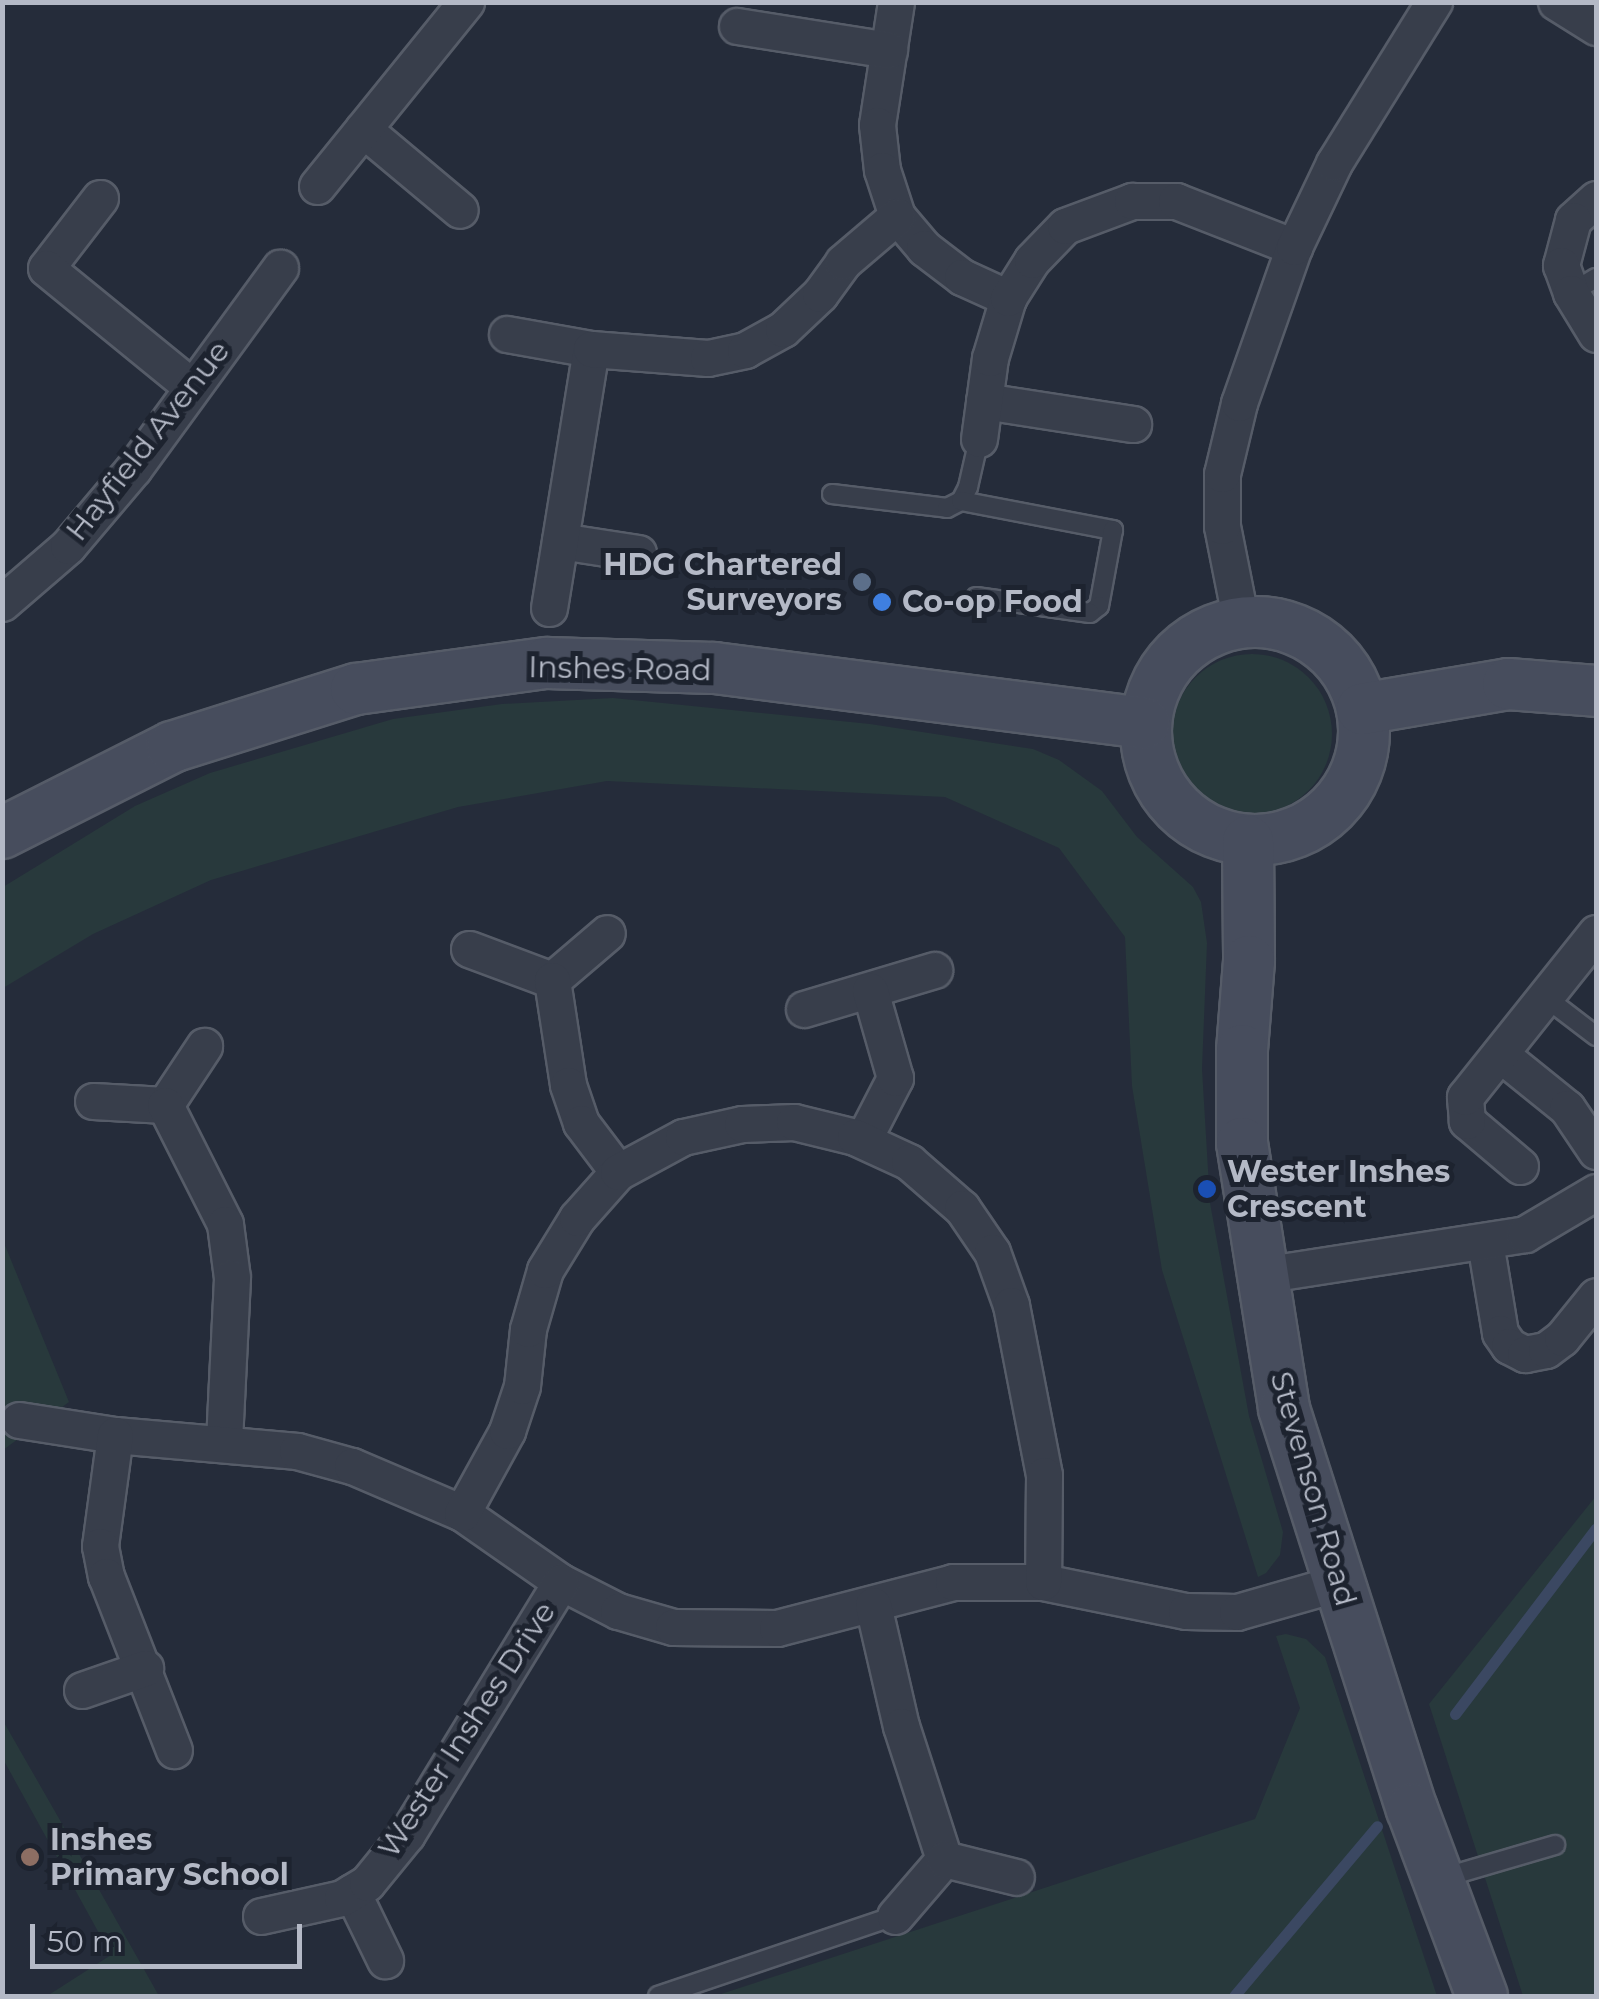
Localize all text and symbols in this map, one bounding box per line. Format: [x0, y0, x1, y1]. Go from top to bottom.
street label: Hayfield Avenue [59, 334, 237, 548]
place label: HDG Chartered Surveyors [603, 547, 842, 618]
marker: HDG Chartered Surveyors [851, 571, 873, 593]
place label: Co-op Food [902, 584, 1083, 620]
marker: Co-op Food [871, 591, 893, 613]
street label: Inshes Road [528, 649, 712, 689]
place label: Wester Inshes Crescent [1227, 1154, 1450, 1224]
marker: Wester Inshes Crescent [1196, 1178, 1218, 1200]
street label: Stevenson Road [1262, 1368, 1364, 1610]
street label: Wester Inshes Drive [371, 1595, 563, 1865]
place label: Inshes Primary School [50, 1822, 289, 1892]
marker: Inshes Primary School [19, 1846, 41, 1868]
scale bar [35, 1904, 308, 1966]
text: 50 m [47, 1923, 124, 1960]

